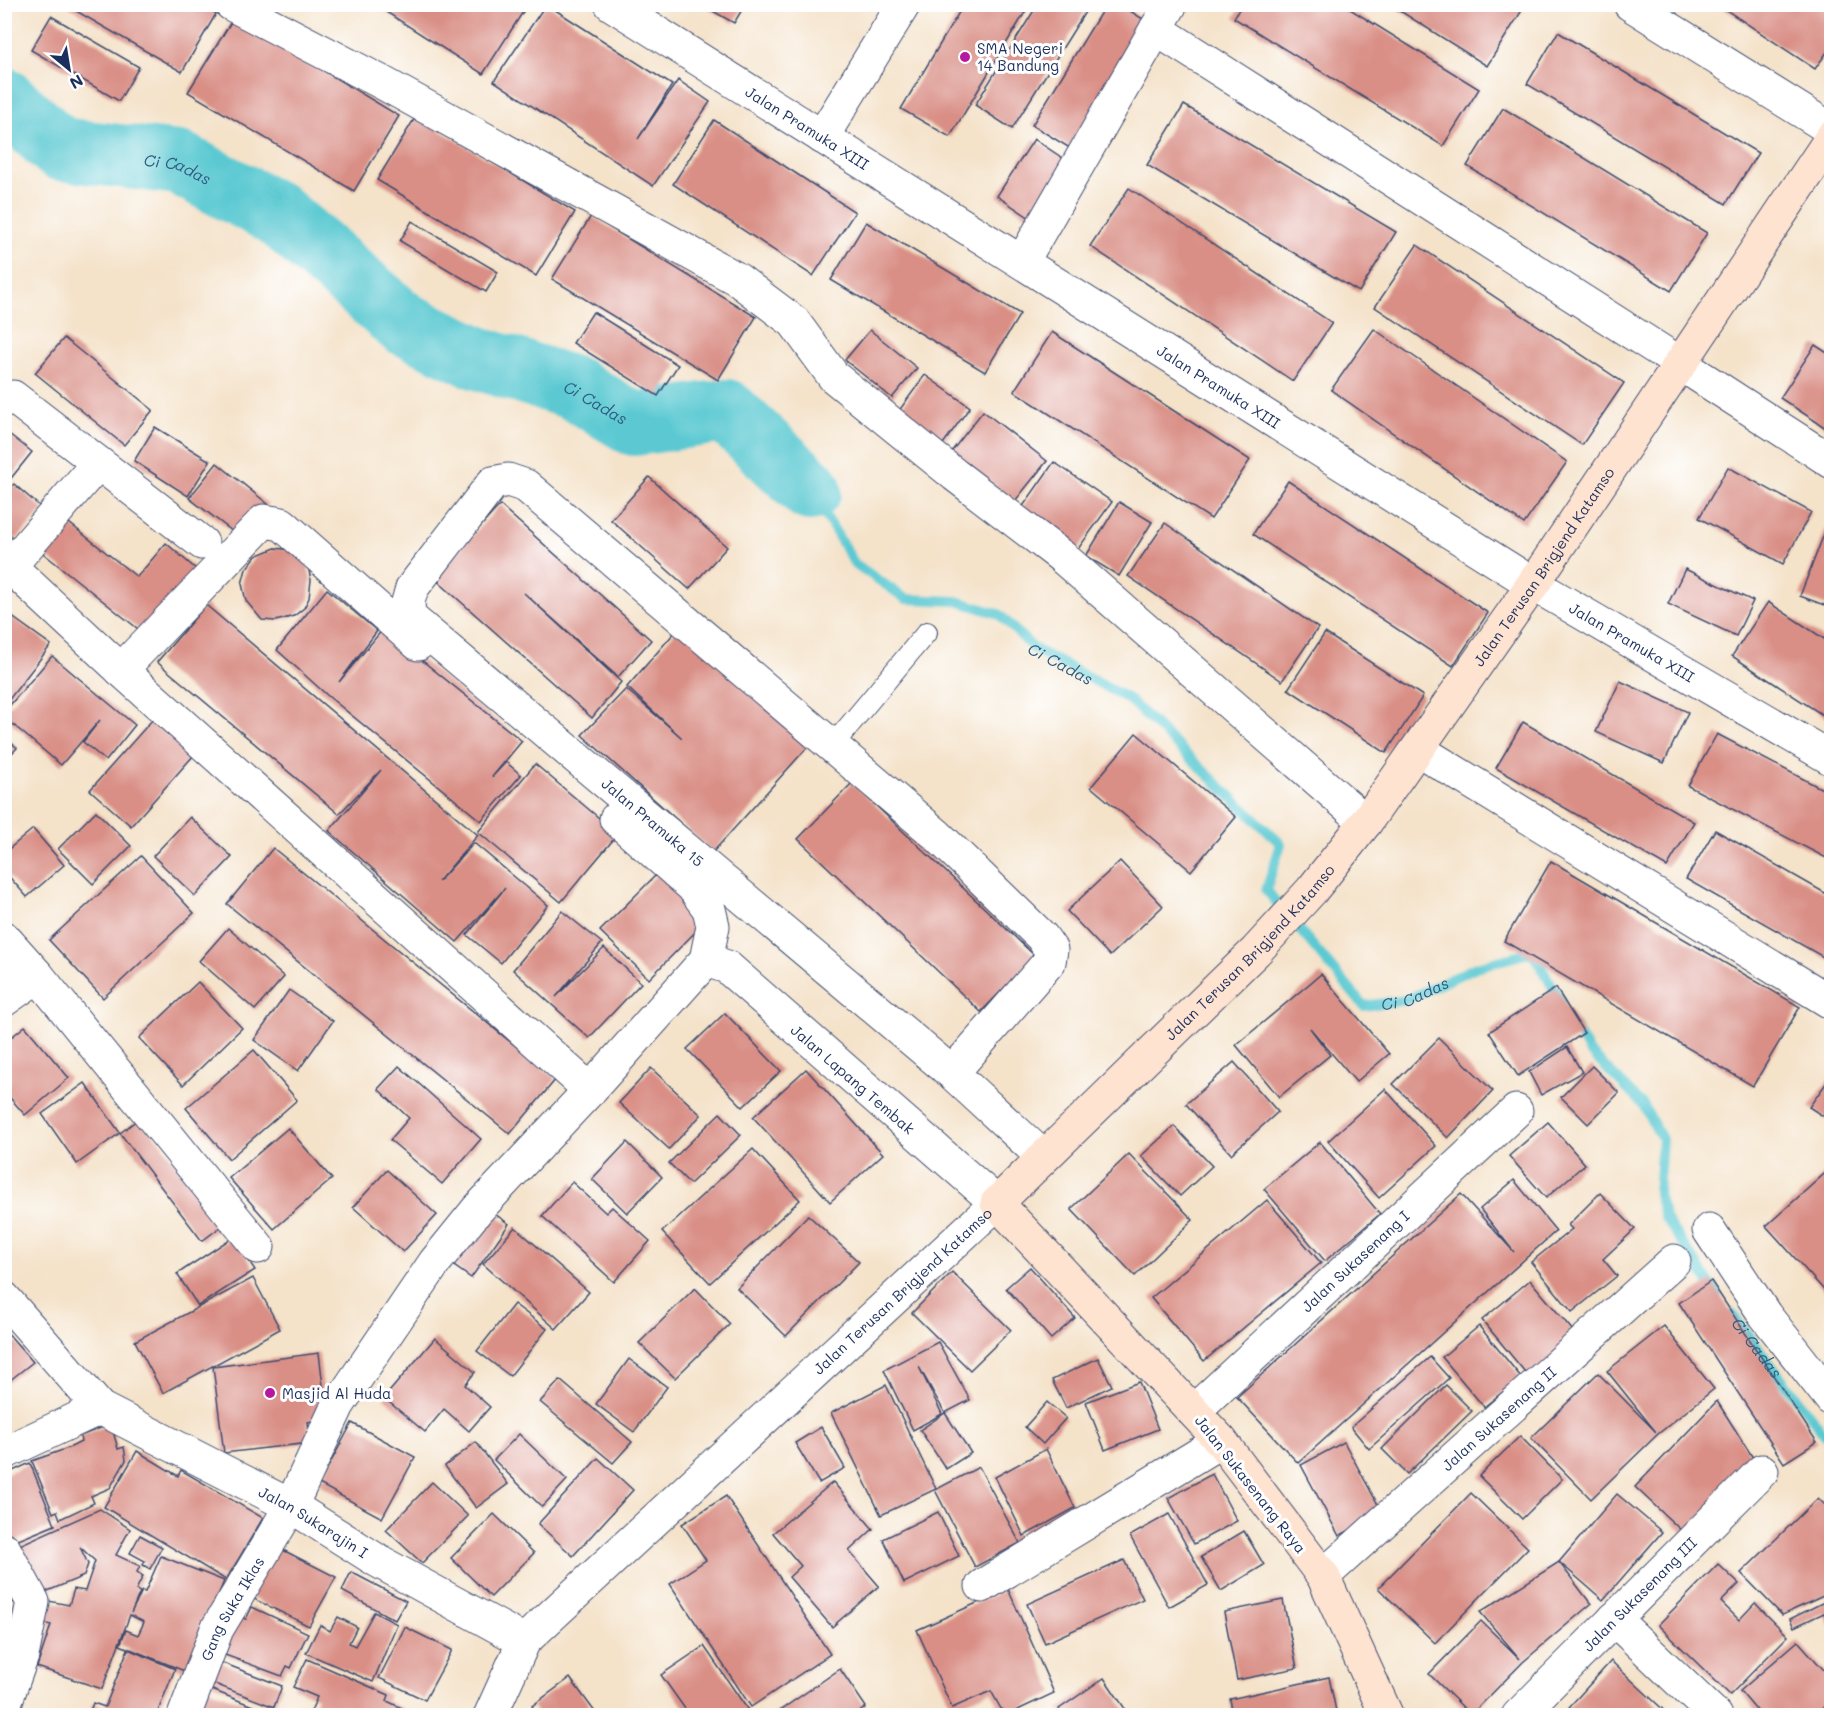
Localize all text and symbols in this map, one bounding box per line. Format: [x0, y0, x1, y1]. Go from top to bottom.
place label: SMA Negeri 14 Bandung [977, 38, 1063, 75]
north arrow [39, 39, 99, 99]
marker: SMA Negeri 14 Bandung [958, 50, 972, 64]
text: N [66, 70, 87, 95]
street label: Jalan Pramuka XIII [742, 81, 873, 174]
water label: Ci Cadas [143, 148, 216, 189]
street label: Jalan Pramuka XIII [1153, 340, 1285, 433]
water label: Ci Cadas [561, 375, 632, 429]
street label: Jalan Terusan Brigjend Katamso [1468, 463, 1618, 670]
street label: Jalan Pramuka XIII [1566, 597, 1699, 687]
water label: Ci Cadas [1025, 637, 1097, 689]
street label: Jalan Pramuka 15 [598, 773, 708, 871]
street label: Jalan Terusan Brigjend Katamso [1160, 860, 1339, 1044]
water label: Ci Cadas [1380, 971, 1452, 1014]
street label: Jalan Lapang Tembak [787, 1020, 919, 1138]
street label: Jalan Terusan Brigjend Katamso [809, 1203, 996, 1378]
street label: Jalan Sukasenang I [1297, 1206, 1414, 1316]
water label: Ci Cadas [1728, 1313, 1788, 1382]
street label: Jalan Sukasenang II [1437, 1362, 1560, 1475]
place label: Masjid Al Huda [282, 1383, 391, 1403]
marker: Masjid Al Huda [263, 1386, 277, 1400]
street label: Jalan Sukasenang Raya [1191, 1411, 1311, 1557]
street label: Jalan Sukarajin I [256, 1481, 372, 1562]
street label: Jalan Sukasenang III [1578, 1532, 1701, 1656]
street label: Gang Suka Iklas [196, 1553, 268, 1663]

